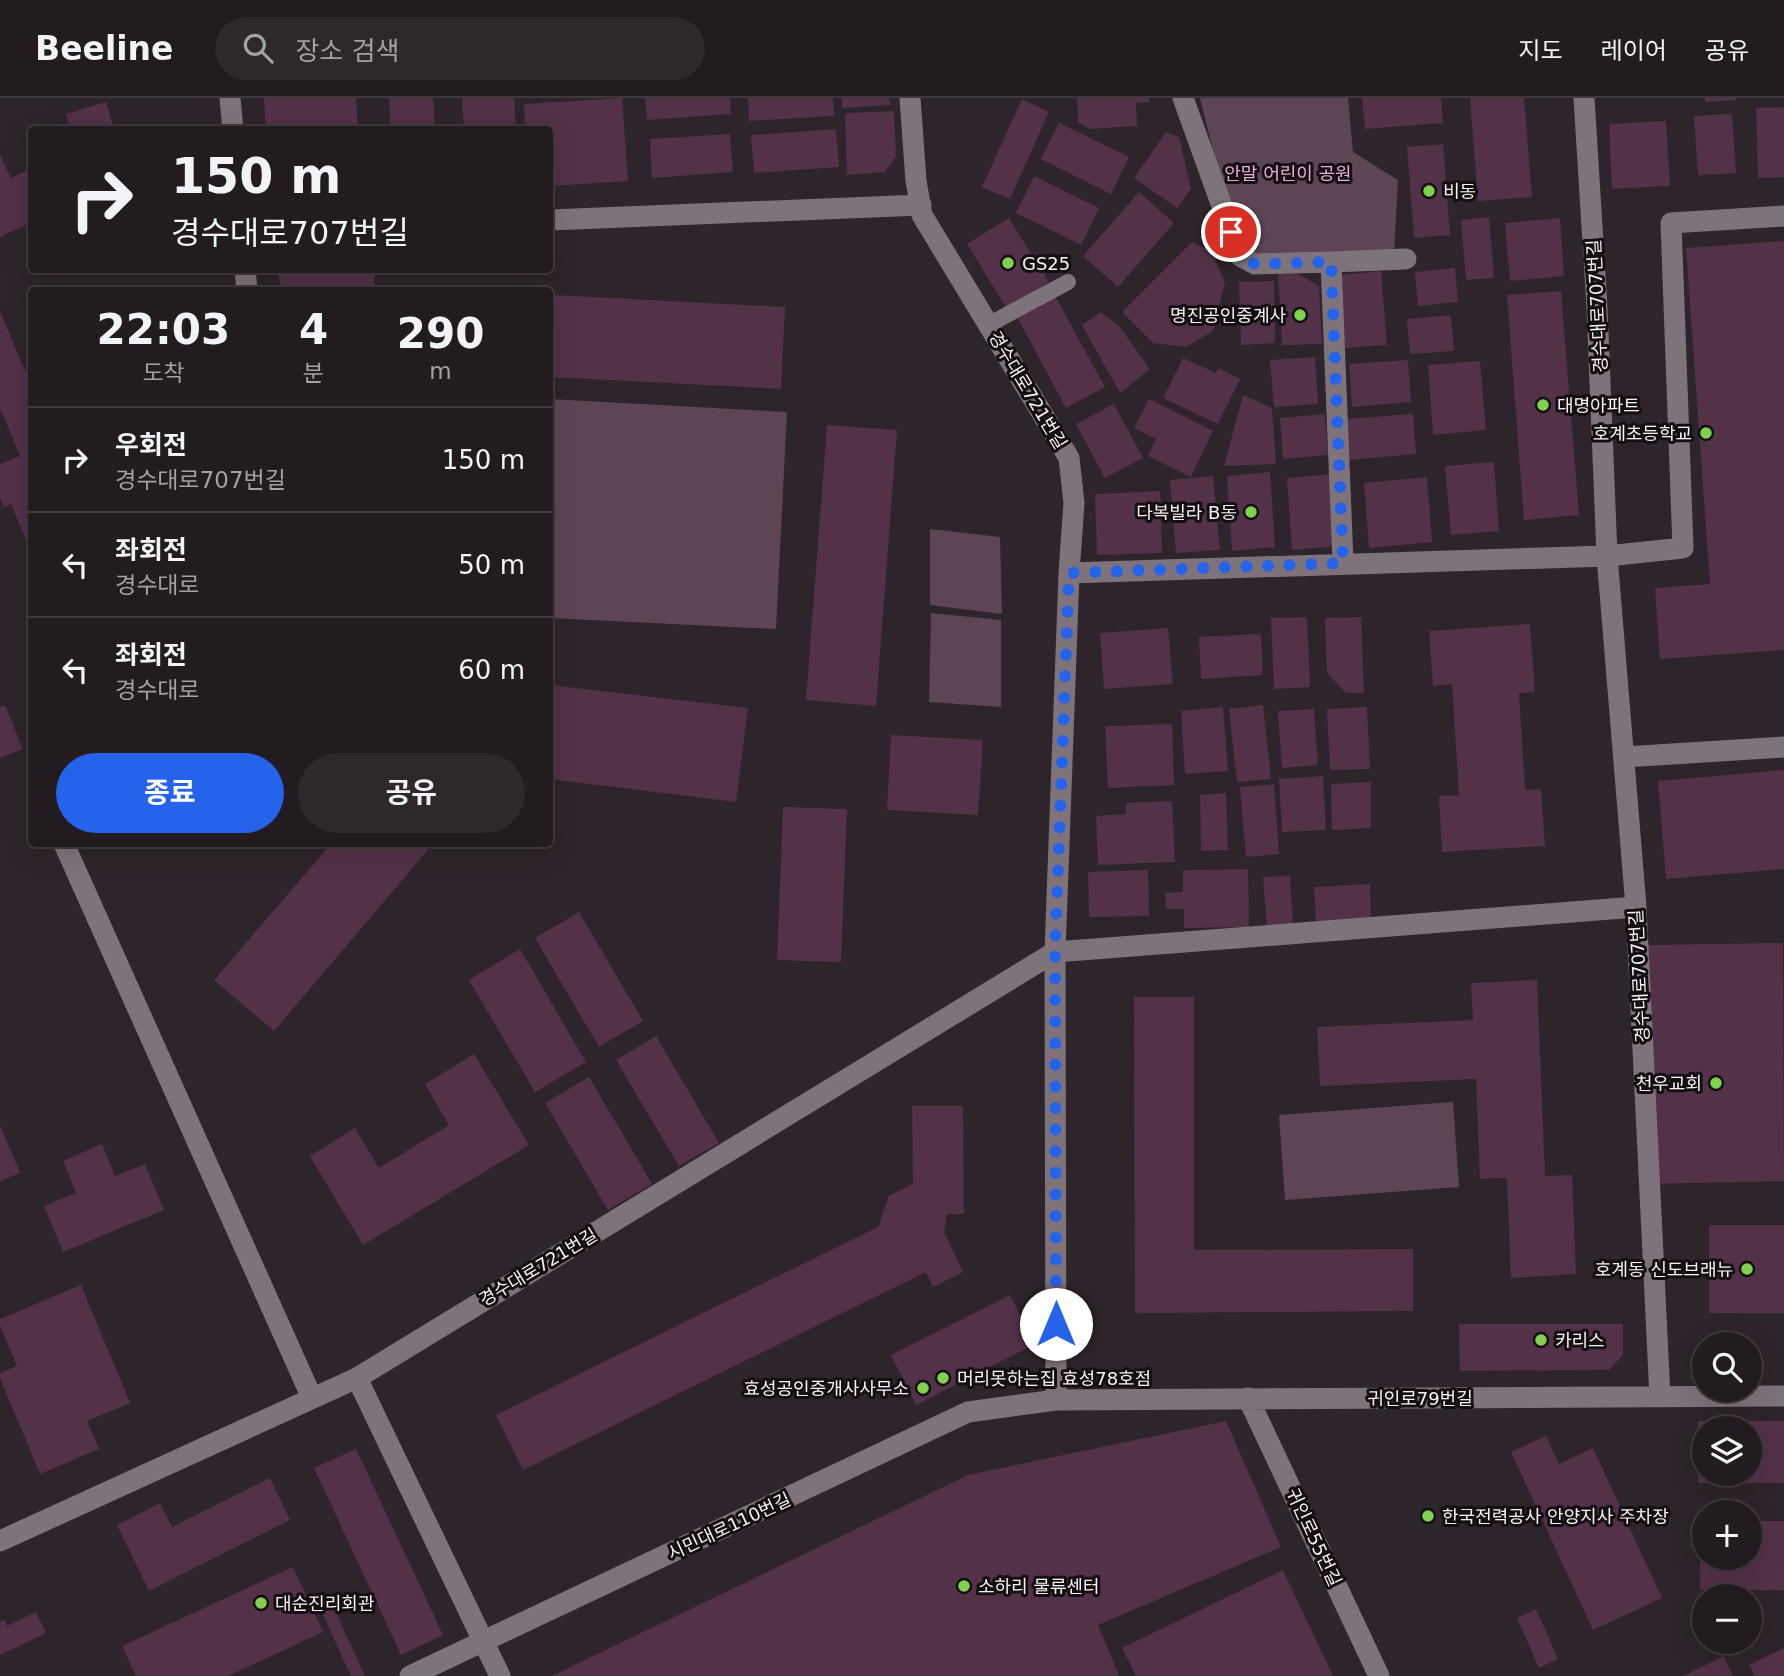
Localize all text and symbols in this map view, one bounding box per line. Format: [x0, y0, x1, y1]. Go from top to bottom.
search box [215, 17, 705, 80]
text: Beeline [35, 29, 173, 68]
icon: search [239, 29, 277, 67]
text: 장소 검색 [295, 36, 399, 66]
text: 지도 [1518, 37, 1563, 65]
text: 레이어 [1601, 37, 1667, 65]
text: 공유 [1705, 37, 1749, 65]
text: 150 m [171, 148, 341, 205]
icon: right [56, 154, 147, 245]
park label: 안말 어린이 공원 [1224, 163, 1352, 184]
place label: 비동 [1443, 181, 1476, 202]
marker: 비동 [1421, 183, 1437, 199]
pin [1201, 202, 1261, 262]
icon: arrive [1212, 213, 1250, 251]
text: 경수대로707번길 [171, 214, 409, 252]
street label: 경수대로707번길 [1583, 239, 1611, 373]
place label: GS25 [1022, 253, 1070, 274]
marker: GS25 [1000, 255, 1016, 271]
text: 22:03 [97, 305, 230, 354]
text: 4 [299, 305, 328, 354]
place label: 명진공인중계사 [1170, 305, 1286, 326]
marker: 명진공인중계사 [1292, 307, 1308, 323]
text: 290 [397, 309, 484, 358]
street label: 경수대로721번길 [985, 327, 1071, 453]
text: m [429, 358, 452, 384]
text: 도착 [142, 360, 185, 386]
text: 분 [303, 360, 324, 386]
place label: 대명아파트 [1557, 395, 1640, 416]
marker: 대명아파트 [1535, 397, 1551, 413]
place label: 호계초등학교 [1593, 423, 1692, 444]
marker: 호계초등학교 [1698, 425, 1714, 441]
text: 우회전 [115, 430, 187, 460]
icon: right [56, 441, 94, 479]
text: 150 m [442, 445, 525, 475]
text: 경수대로707번길 [115, 467, 286, 493]
place label: 다복빌라 B동 [1136, 502, 1237, 523]
marker: 다복빌라 B동 [1243, 504, 1259, 520]
text: 좌회전 [115, 535, 187, 565]
icon: left [56, 546, 94, 584]
text: 50 m [458, 550, 525, 580]
text: 경수대로 [115, 572, 200, 598]
text: 좌회전 [115, 640, 187, 670]
icon: left [56, 651, 94, 689]
text: 60 m [458, 655, 525, 685]
text: 경수대로 [115, 677, 200, 703]
button: 종료 [56, 753, 284, 833]
button: 공유 [298, 753, 525, 833]
street label: 경수대로707번길 [1625, 909, 1653, 1043]
place label: 천우교회 [1636, 1073, 1702, 1094]
marker: 천우교회 [1708, 1075, 1724, 1091]
street label: 경수대로721번길 [475, 1224, 601, 1310]
place label: 호계동 신도브래뉴 [1595, 1259, 1733, 1280]
marker: 호계동 신도브래뉴 [1739, 1261, 1755, 1277]
position arrow [1019, 1287, 1093, 1361]
place label: 카리스 [1555, 1330, 1605, 1351]
marker: 카리스 [1533, 1332, 1549, 1348]
map controls [1692, 1332, 1762, 1654]
button: search [1692, 1332, 1762, 1402]
place label: 머리못하는집 효성78호점 [957, 1368, 1151, 1389]
marker: 머리못하는집 효성78호점 [935, 1370, 951, 1386]
place label: 효성공인중개사사무소 [743, 1378, 909, 1399]
marker: 효성공인중개사사무소 [915, 1380, 931, 1396]
street label: 귀인로79번길 [1367, 1388, 1473, 1409]
button: layers [1692, 1416, 1762, 1486]
street label: 귀인로55번길 [1282, 1485, 1346, 1589]
street label: 시민대로110번길 [664, 1488, 794, 1564]
button: + [1692, 1500, 1762, 1570]
place label: 한국전력공사 안양지사 주차장 [1442, 1506, 1669, 1527]
marker: 한국전력공사 안양지사 주차장 [1420, 1508, 1436, 1524]
place label: 소하리 물류센터 [978, 1576, 1100, 1597]
marker: 소하리 물류센터 [956, 1578, 972, 1594]
button: − [1692, 1584, 1762, 1654]
place label: 대순진리회관 [275, 1593, 375, 1614]
marker: 대순진리회관 [253, 1595, 269, 1611]

